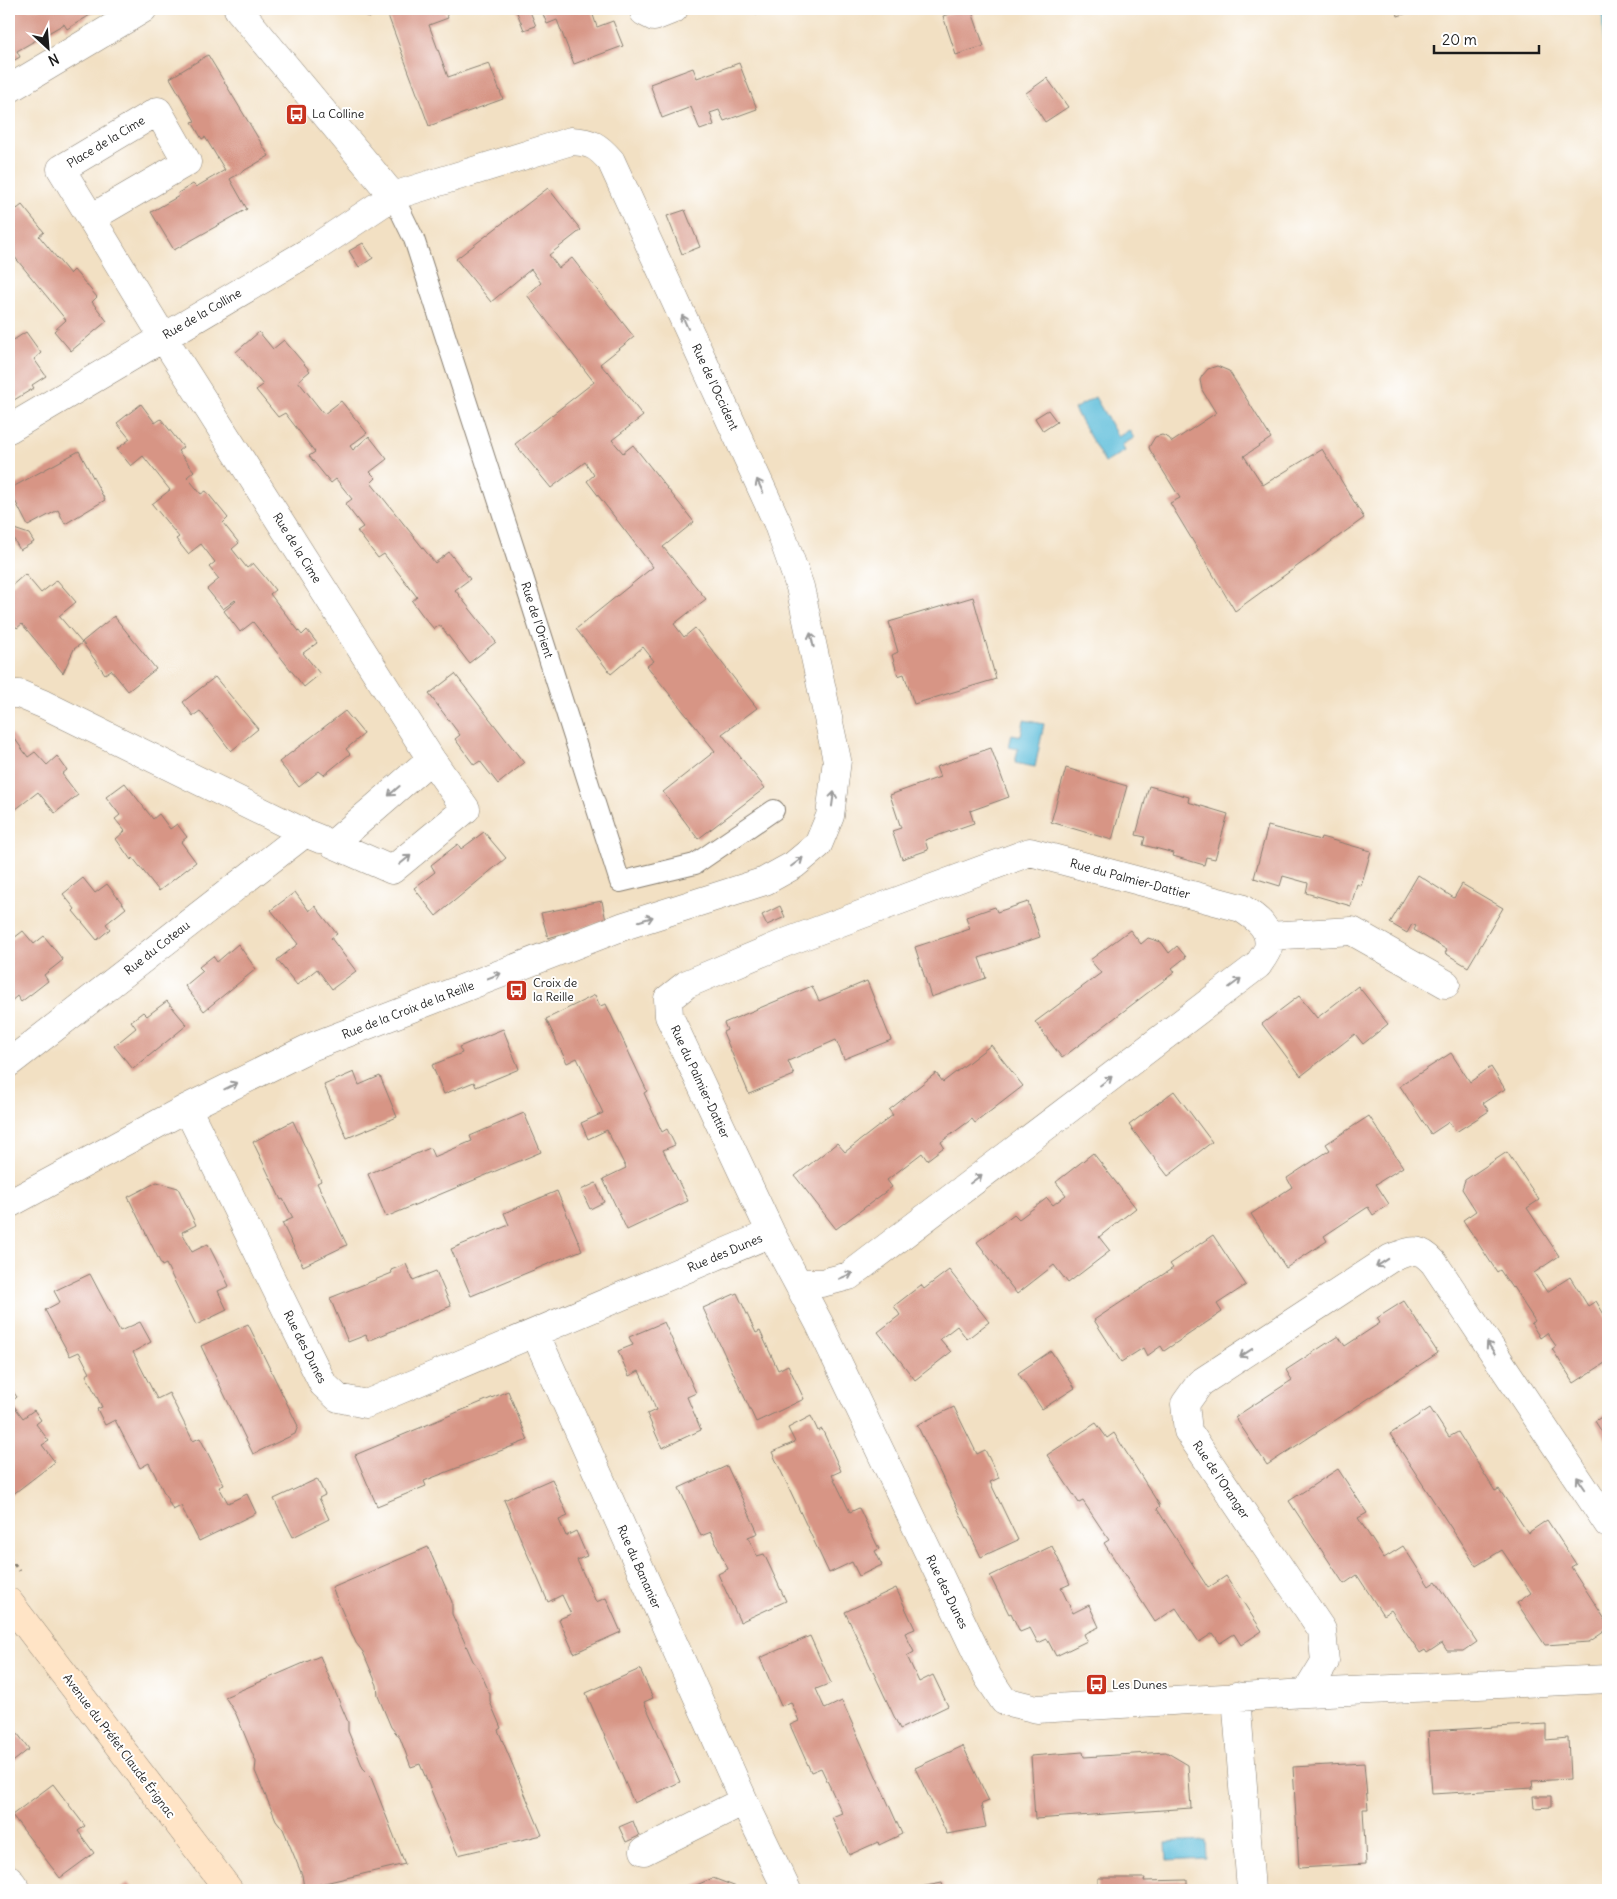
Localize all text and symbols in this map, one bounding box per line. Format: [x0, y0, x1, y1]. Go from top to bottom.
north arrow [22, 22, 72, 72]
scale bar [1434, 22, 1540, 54]
text: 20 m [1442, 30, 1477, 49]
text: N [45, 49, 62, 70]
bus stop icon: La Colline [284, 102, 308, 126]
place label: La Colline [312, 106, 364, 121]
street label: Place de la Cime [64, 112, 147, 171]
street label: Rue de la Colline [160, 285, 244, 342]
one-way arrow [680, 315, 690, 330]
street label: Rue de l'Occident [689, 341, 742, 432]
one-way arrow [755, 479, 764, 494]
street label: Rue de la Cime [270, 510, 325, 586]
street label: Rue de l'Orient [518, 580, 557, 660]
one-way arrow [806, 632, 816, 648]
one-way arrow [388, 785, 401, 797]
one-way arrow [828, 791, 838, 807]
one-way arrow [398, 854, 411, 865]
street label: Rue du Palmier-Dattier [1068, 855, 1192, 902]
one-way arrow [790, 857, 804, 867]
one-way arrow [637, 913, 653, 923]
street label: Rue du Coteau [121, 917, 193, 978]
one-way arrow [485, 971, 501, 980]
place label: Croix de la Reille [533, 975, 577, 1004]
street label: Rue de la Croix de la Reille [340, 977, 476, 1042]
one-way arrow [1228, 977, 1241, 988]
bus stop icon: Croix de la Reille [505, 978, 529, 1002]
street label: Rue du Palmier-Dattier [668, 1023, 733, 1141]
one-way arrow [1099, 1076, 1113, 1086]
one-way arrow [223, 1081, 238, 1091]
one-way arrow [969, 1174, 982, 1185]
street label: Rue des Dunes [685, 1230, 765, 1275]
one-way arrow [1375, 1258, 1389, 1269]
one-way arrow [838, 1270, 853, 1280]
street label: Rue des Dunes [281, 1308, 330, 1386]
one-way arrow [1486, 1341, 1496, 1355]
one-way arrow [1240, 1348, 1254, 1358]
street label: Rue de l'Oranger [1190, 1438, 1253, 1522]
one-way arrow [1576, 1477, 1586, 1491]
street label: Rue du Bananier [614, 1523, 665, 1611]
street label: Rue des Dunes [923, 1553, 972, 1631]
street label: Avenue du Préfet Claude Érignac [60, 1671, 179, 1821]
bus stop icon: Les Dunes [1084, 1673, 1108, 1697]
place label: Les Dunes [1112, 1677, 1167, 1692]

